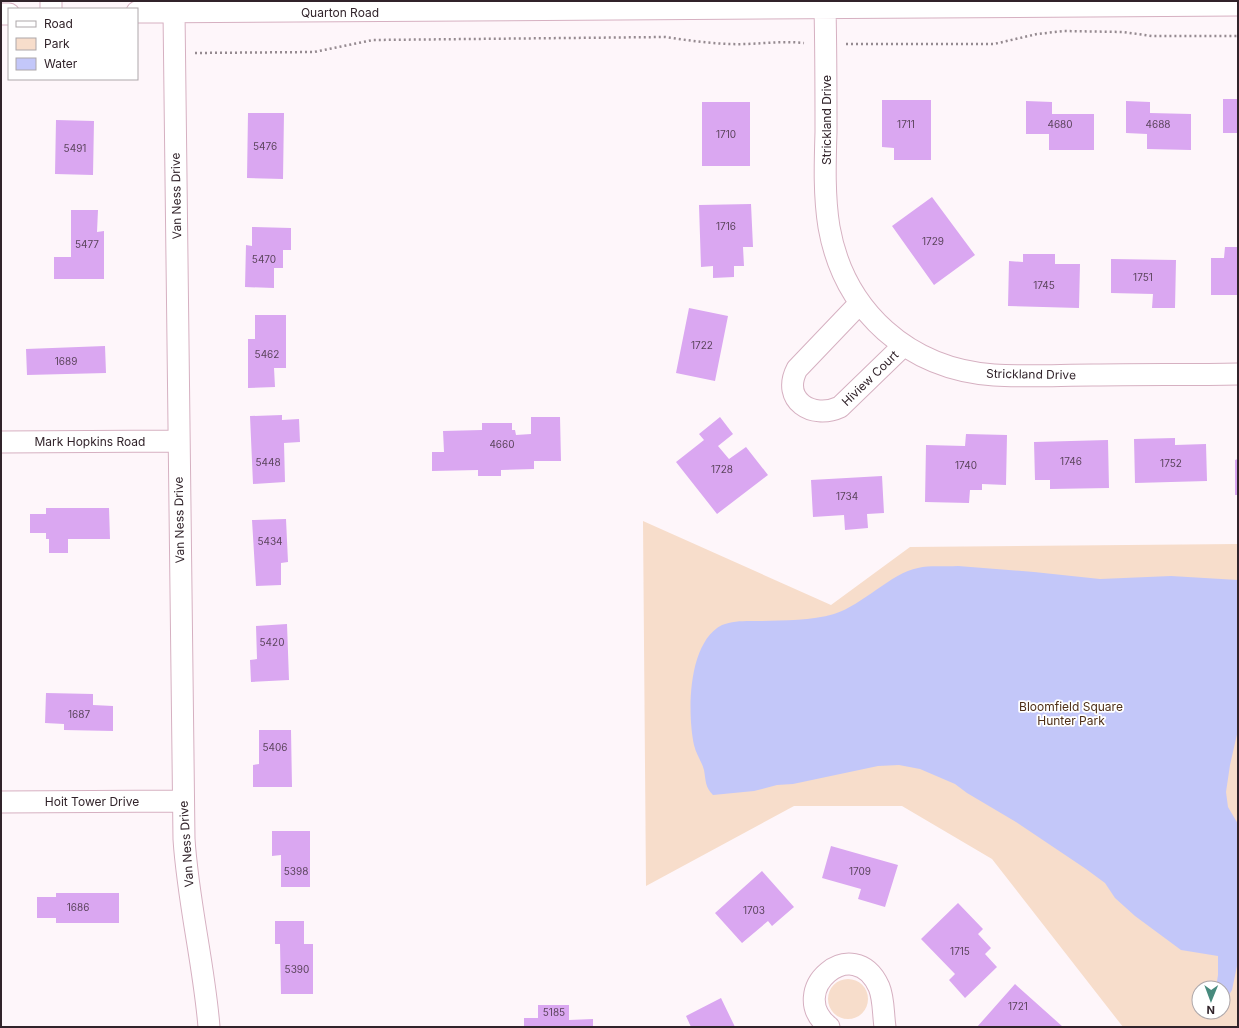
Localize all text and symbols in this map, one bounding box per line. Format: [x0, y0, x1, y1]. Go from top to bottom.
street label: Quarton Road [301, 5, 379, 20]
legend [8, 8, 138, 80]
text: Road [44, 16, 73, 31]
text: Park [44, 36, 70, 51]
text: Water [44, 56, 78, 71]
street label: Strickland Drive [819, 75, 834, 165]
house number: 1711 [897, 118, 915, 130]
house number: 4680 [1047, 118, 1073, 130]
house number: 4688 [1145, 118, 1171, 130]
house number: 1710 [716, 128, 736, 140]
house number: 5476 [253, 140, 277, 152]
house number: 5491 [64, 142, 86, 154]
street label: Van Ness Drive [168, 153, 184, 239]
house number: 1716 [716, 220, 736, 232]
house number: 1729 [922, 235, 944, 247]
house number: 5477 [75, 238, 99, 250]
house number: 5470 [252, 253, 276, 265]
house number: 1751 [1133, 271, 1153, 283]
house number: 1745 [1033, 279, 1055, 291]
house number: 1722 [691, 339, 713, 351]
street label: Hiview Court [838, 347, 902, 409]
house number: 5462 [255, 348, 279, 360]
house number: 1689 [55, 355, 77, 367]
street label: Strickland Drive [986, 366, 1076, 382]
street label: Mark Hopkins Road [35, 434, 145, 449]
house number: 4660 [489, 438, 515, 450]
house number: 1746 [1060, 455, 1082, 467]
house number: 5448 [255, 456, 281, 468]
house number: 1752 [1160, 457, 1182, 469]
house number: 1740 [955, 459, 977, 471]
house number: 1728 [711, 463, 733, 475]
street label: Van Ness Drive [171, 477, 187, 563]
house number: 1734 [836, 490, 858, 502]
house number: 5434 [257, 535, 283, 547]
house number: 5420 [260, 636, 284, 648]
park label: Bloomfield Square Hunter Park [1019, 699, 1123, 728]
house number: 1687 [68, 708, 90, 720]
house number: 5406 [262, 741, 288, 753]
street label: Hoit Tower Drive [45, 794, 139, 809]
street label: Van Ness Drive [175, 800, 197, 888]
house number: 5398 [284, 865, 308, 877]
house number: 1709 [849, 865, 871, 877]
house number: 1686 [67, 901, 89, 913]
house number: 1703 [743, 904, 765, 916]
house number: 1715 [950, 945, 970, 957]
house number: 5390 [285, 963, 309, 975]
north arrow [1191, 980, 1231, 1020]
house number: 1721 [1008, 1000, 1028, 1012]
text: N [1207, 1003, 1215, 1017]
house number: 5185 [543, 1006, 565, 1018]

